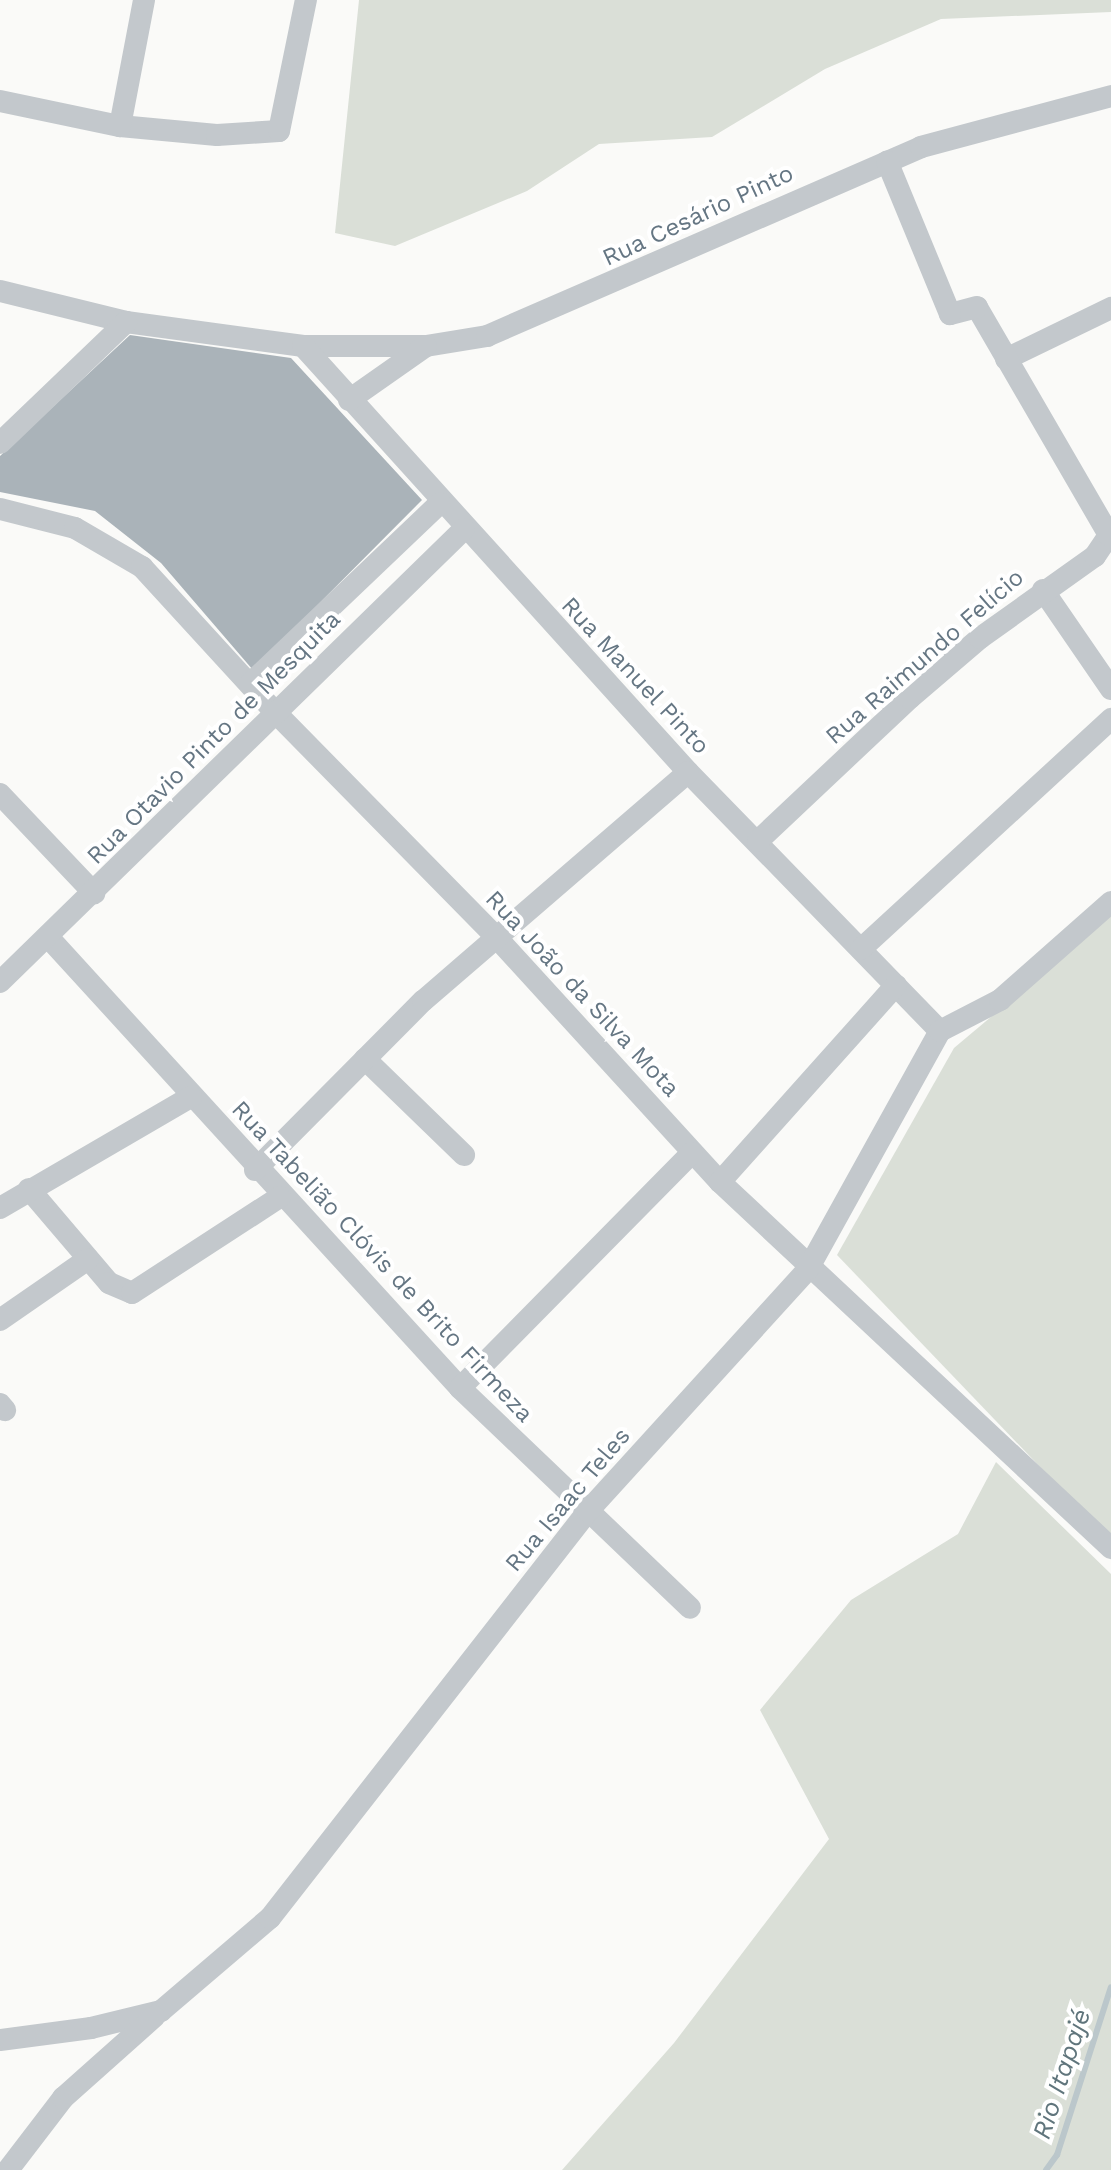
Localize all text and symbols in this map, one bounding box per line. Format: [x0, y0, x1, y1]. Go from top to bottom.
street label: Rua Cesário Pinto [598, 159, 798, 273]
street label: Rua Raimundo Felício [820, 563, 1030, 751]
street label: Rua Manuel Pinto [554, 591, 716, 761]
street label: Rua Otavio Pinto de Mesquita [81, 605, 347, 871]
street label: Rua João da Silva Mota [478, 884, 686, 1104]
street label: Rua Tabelião Clóvis de Brito Firmeza [225, 1095, 539, 1429]
street label: Rua Isaac Teles [499, 1422, 637, 1578]
water label: Rio Itapajé [1026, 2005, 1098, 2143]

